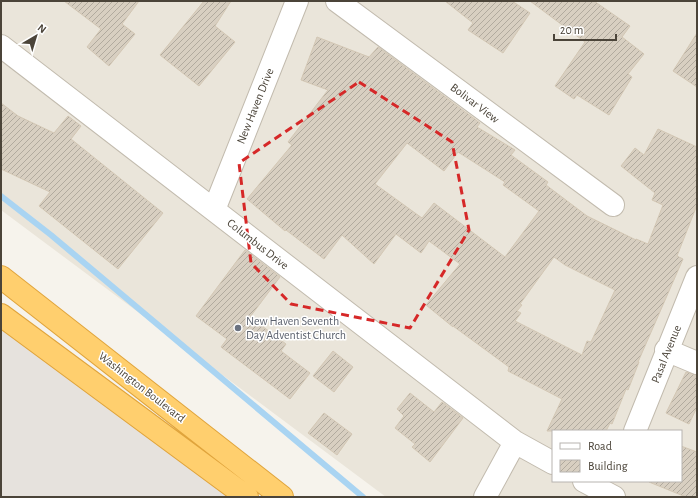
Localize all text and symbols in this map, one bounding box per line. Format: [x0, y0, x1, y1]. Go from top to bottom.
north arrow [16, 16, 56, 56]
scale bar [554, 16, 616, 42]
text: N [35, 22, 48, 35]
text: 20 m [560, 24, 583, 36]
street label: New Haven Drive [234, 66, 276, 146]
street label: Bolivar View [448, 81, 502, 125]
street label: Columbus Drive [225, 216, 291, 272]
place label: New Haven Seventh Day Adventist Church [246, 315, 346, 342]
marker: New Haven Seventh Day Adventist Church [233, 323, 243, 333]
street label: Pasal Avenue [649, 323, 683, 385]
street label: Washington Boulevard [97, 350, 187, 424]
legend [552, 430, 682, 482]
text: Road [588, 440, 612, 452]
text: Building [588, 460, 628, 472]

